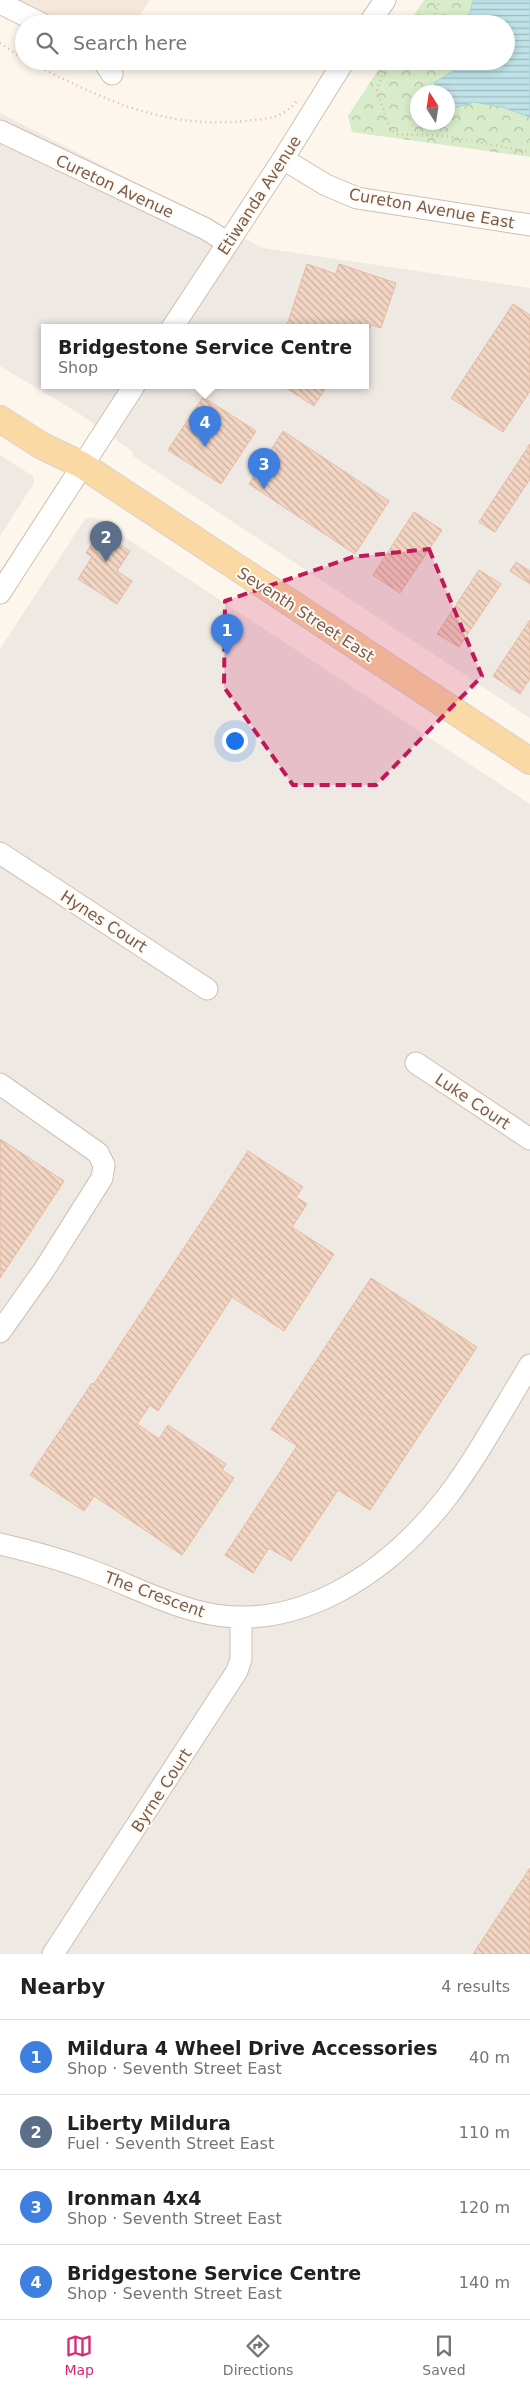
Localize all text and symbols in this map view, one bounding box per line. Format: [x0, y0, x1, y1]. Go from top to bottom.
search box [15, 15, 515, 70]
icon: search [33, 29, 61, 57]
text: Search here [73, 32, 187, 54]
north arrow [410, 85, 455, 130]
street label: Etiwanda Avenue [214, 132, 305, 258]
street label: Cureton Avenue [53, 151, 177, 222]
street label: Cureton Avenue East [348, 185, 516, 232]
popup [41, 324, 369, 389]
text: Bridgestone Service Centre [58, 336, 352, 358]
text: Shop [58, 358, 98, 377]
pin: 4 [189, 406, 221, 447]
pin: 3 [248, 448, 280, 489]
pin: 2 [90, 521, 122, 562]
street label: Seventh Street East [234, 563, 378, 666]
pin: 1 [211, 614, 243, 655]
your location [222, 728, 248, 754]
street label: Hynes Court [57, 887, 150, 956]
street label: Luke Court [432, 1069, 514, 1133]
street label: The Crescent [101, 1567, 208, 1621]
street label: Byrne Court [127, 1745, 195, 1836]
text: Nearby [20, 1975, 105, 1999]
text: 4 results [441, 1977, 510, 1996]
text: Mildura 4 Wheel Drive Accessories [67, 2037, 438, 2059]
text: 1 [30, 2048, 42, 2067]
text: 40 m [469, 2048, 510, 2067]
text: Shop · Seventh Street East [67, 2059, 282, 2078]
text: Liberty Mildura [67, 2112, 231, 2134]
text: 2 [30, 2123, 42, 2142]
text: 110 m [459, 2123, 510, 2142]
text: Fuel · Seventh Street East [67, 2134, 274, 2153]
text: Ironman 4x4 [67, 2187, 201, 2209]
text: 3 [30, 2198, 42, 2217]
text: 120 m [459, 2198, 510, 2217]
text: Shop · Seventh Street East [67, 2209, 282, 2228]
text: Bridgestone Service Centre [67, 2262, 361, 2284]
text: 4 [30, 2273, 42, 2292]
text: 140 m [459, 2273, 510, 2292]
text: Shop · Seventh Street East [67, 2284, 282, 2303]
tab: Map [64, 2332, 94, 2378]
tab: Directions [223, 2332, 293, 2378]
tab: Saved [422, 2332, 466, 2378]

